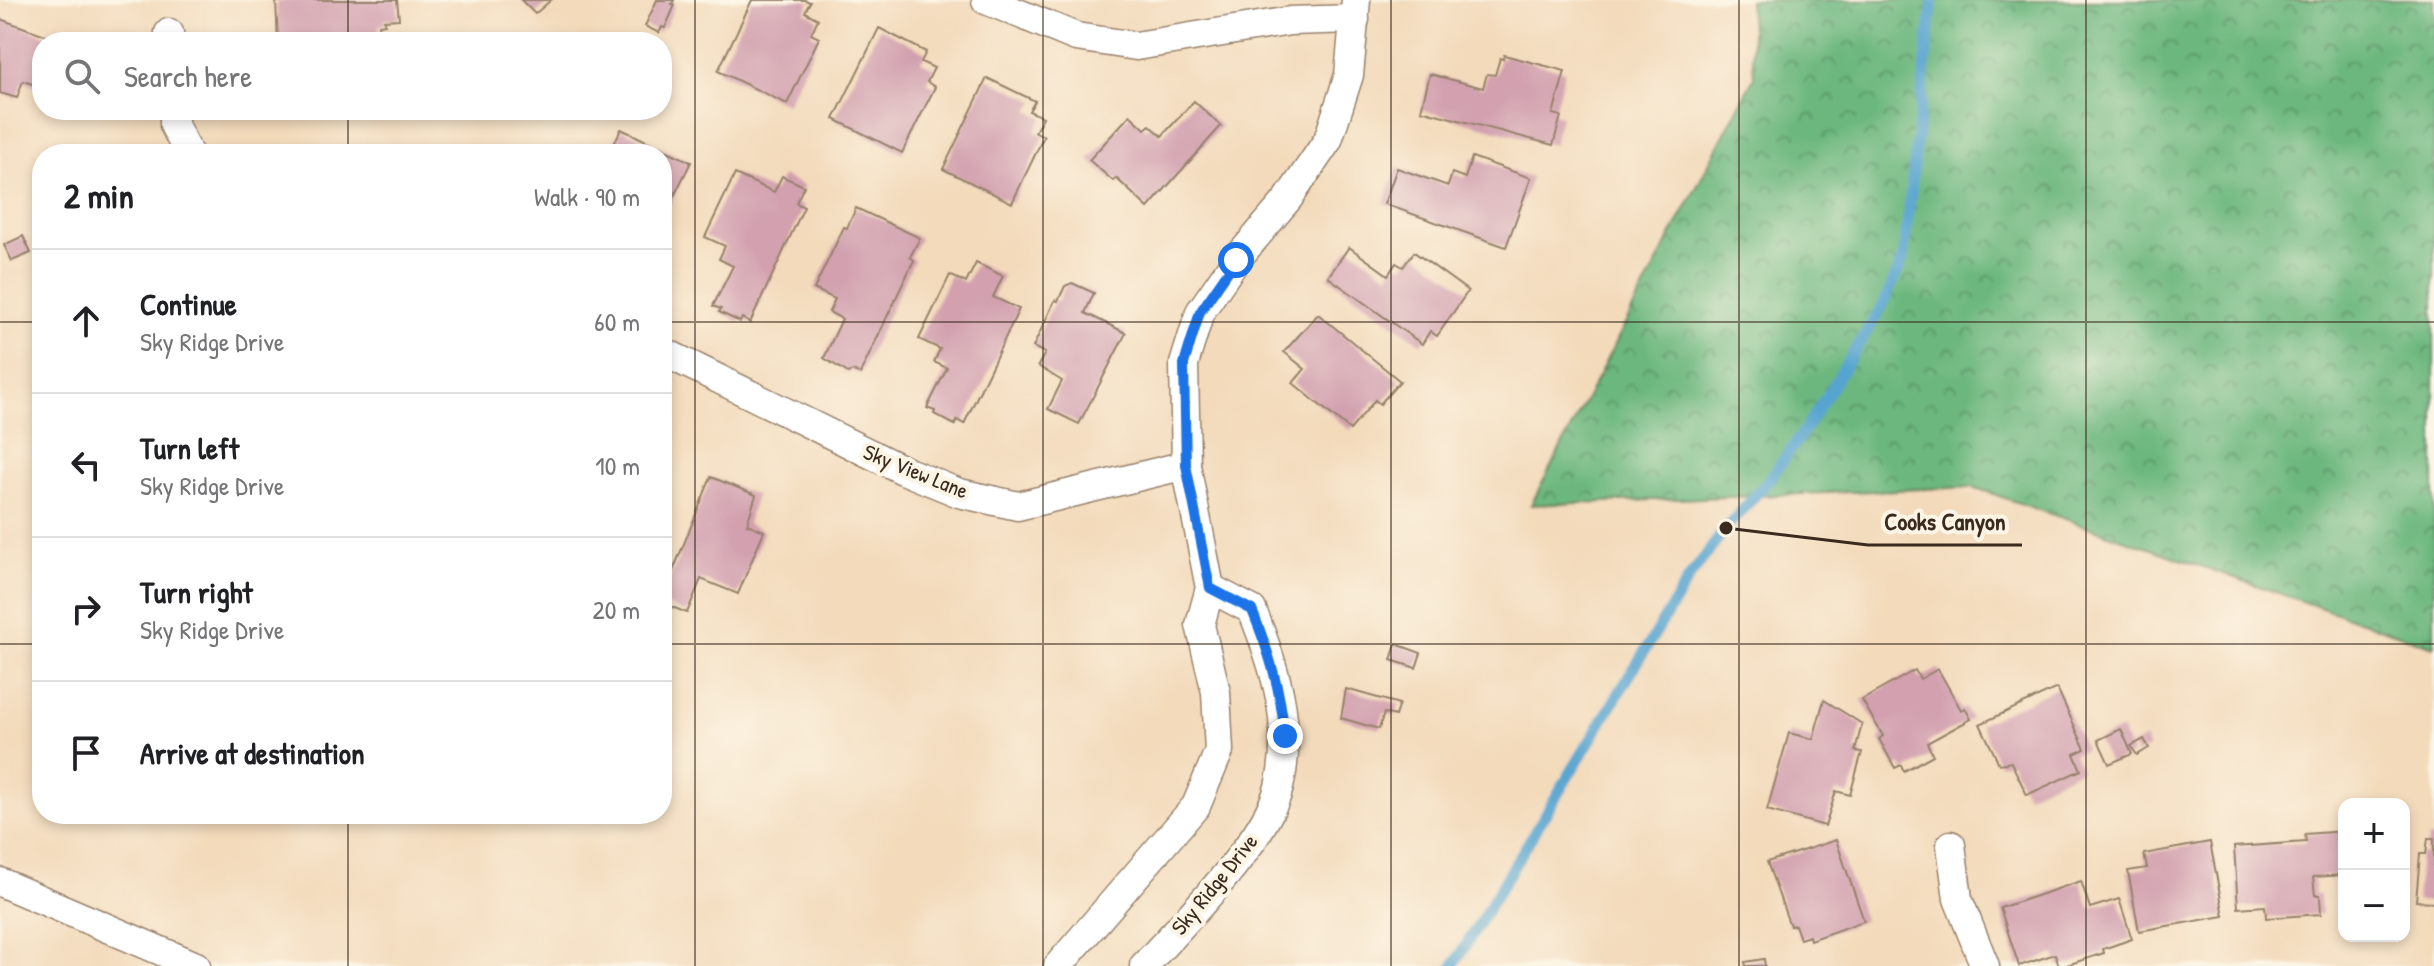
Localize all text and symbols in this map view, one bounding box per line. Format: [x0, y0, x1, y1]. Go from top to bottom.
search box [32, 32, 672, 120]
icon: search [60, 54, 104, 98]
text: Search here [124, 56, 252, 96]
text: 2 min [64, 173, 134, 219]
text: Walk · 90 m [534, 179, 640, 214]
route start [1218, 242, 1254, 278]
text: Continue [140, 284, 237, 324]
icon: ahead [64, 299, 108, 343]
text: 60 m [594, 304, 640, 339]
text: Sky Ridge Drive [140, 324, 284, 359]
text: Turn left [140, 428, 239, 468]
street label: Sky View Lane [859, 436, 973, 506]
icon: left [64, 443, 108, 487]
text: 10 m [595, 448, 640, 483]
text: Sky Ridge Drive [140, 468, 284, 503]
callout: Cooks Canyon [1868, 497, 2022, 545]
text: Cooks Canyon [1884, 505, 2006, 538]
text: Turn right [140, 572, 253, 612]
icon: right [64, 587, 108, 631]
text: 20 m [593, 592, 640, 627]
text: Sky Ridge Drive [140, 612, 284, 647]
route end [1267, 718, 1303, 754]
icon: arrive [64, 731, 108, 775]
text: Arrive at destination [140, 733, 365, 773]
map controls [2338, 798, 2410, 942]
button: + [2338, 798, 2410, 870]
street label: Sky Ridge Drive [1164, 827, 1264, 941]
button: − [2338, 870, 2410, 942]

